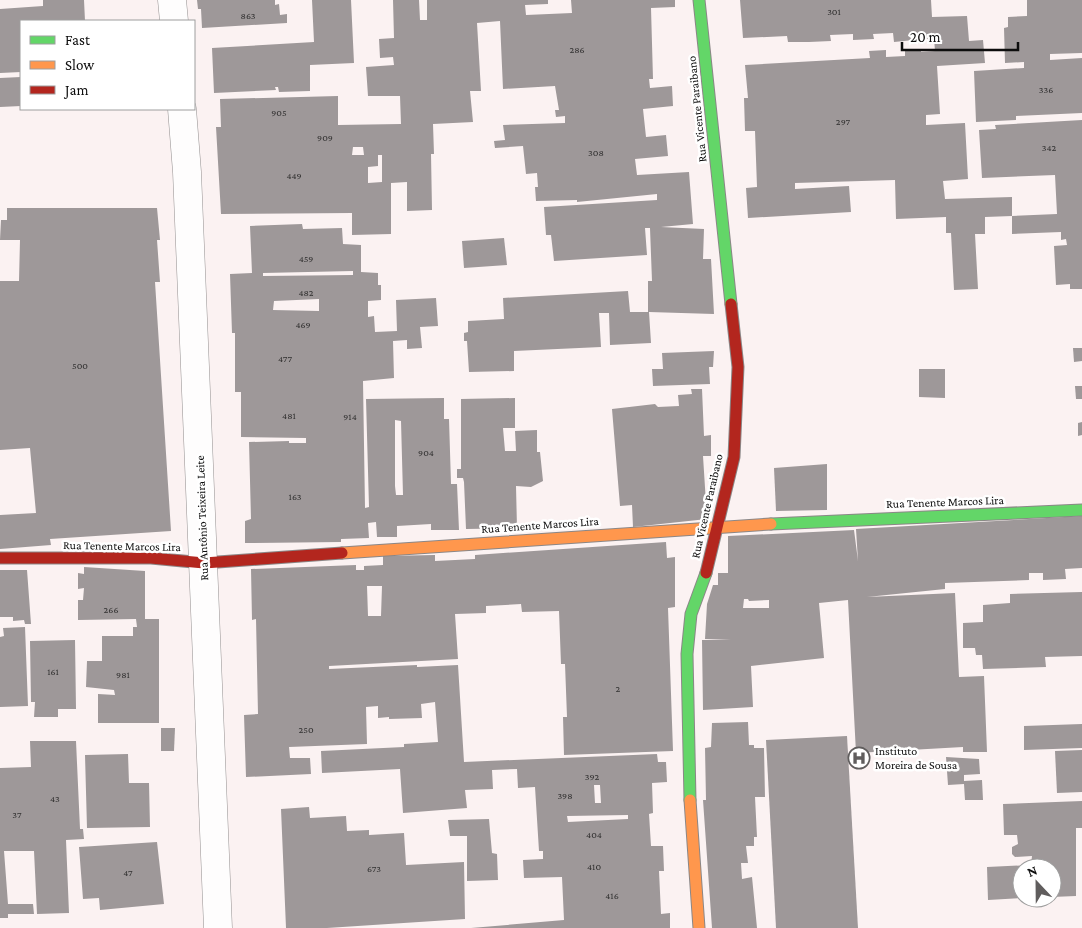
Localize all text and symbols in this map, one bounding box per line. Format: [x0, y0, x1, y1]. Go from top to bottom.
house number: 301 [827, 6, 841, 17]
house number: 863 [241, 10, 256, 21]
legend [20, 20, 195, 110]
scale bar [902, 20, 1018, 52]
text: 20 m [910, 29, 941, 45]
text: Fast [65, 32, 91, 48]
house number: 286 [569, 44, 585, 55]
street label: Rua Vicente Paraibano [684, 55, 710, 163]
text: Slow [65, 57, 95, 73]
text: Jam [63, 82, 88, 99]
house number: 336 [1039, 84, 1053, 95]
house number: 905 [271, 107, 287, 118]
house number: 297 [836, 116, 851, 127]
house number: 909 [317, 132, 333, 143]
house number: 342 [1042, 142, 1056, 153]
house number: 308 [588, 147, 604, 158]
house number: 449 [286, 170, 302, 181]
house number: 459 [299, 253, 313, 264]
house number: 482 [298, 287, 314, 298]
house number: 469 [295, 319, 311, 330]
house number: 477 [278, 353, 292, 364]
house number: 500 [72, 360, 88, 371]
house number: 481 [282, 410, 296, 421]
house number: 914 [343, 411, 357, 422]
house number: 904 [418, 447, 434, 458]
street label: Rua Vicente Paraibano [688, 452, 726, 560]
street label: Rua Antônio Teixeira Leite [193, 455, 211, 581]
house number: 163 [289, 491, 302, 502]
street label: Rua Tenente Marcos Lira [886, 493, 1004, 511]
street label: Rua Tenente Marcos Lira [481, 514, 600, 536]
street label: Rua Tenente Marcos Lira [63, 538, 181, 554]
house number: 266 [104, 604, 118, 615]
house number: 161 [47, 666, 59, 677]
house number: 981 [116, 669, 130, 680]
house number: 2 [616, 683, 621, 694]
house number: 250 [298, 724, 314, 735]
place label: Instituto Moreira de Sousa [875, 744, 958, 772]
hospital icon: Instituto Moreira de Sousa [847, 746, 871, 770]
house number: 392 [585, 771, 599, 782]
house number: 398 [557, 790, 573, 801]
house number: 43 [50, 793, 60, 804]
house number: 37 [12, 809, 22, 820]
house number: 404 [586, 829, 602, 840]
north arrow [1012, 858, 1062, 908]
house number: 410 [587, 861, 601, 872]
text: N [1025, 862, 1040, 880]
house number: 673 [367, 863, 381, 874]
house number: 47 [123, 867, 133, 878]
house number: 416 [605, 890, 619, 901]

